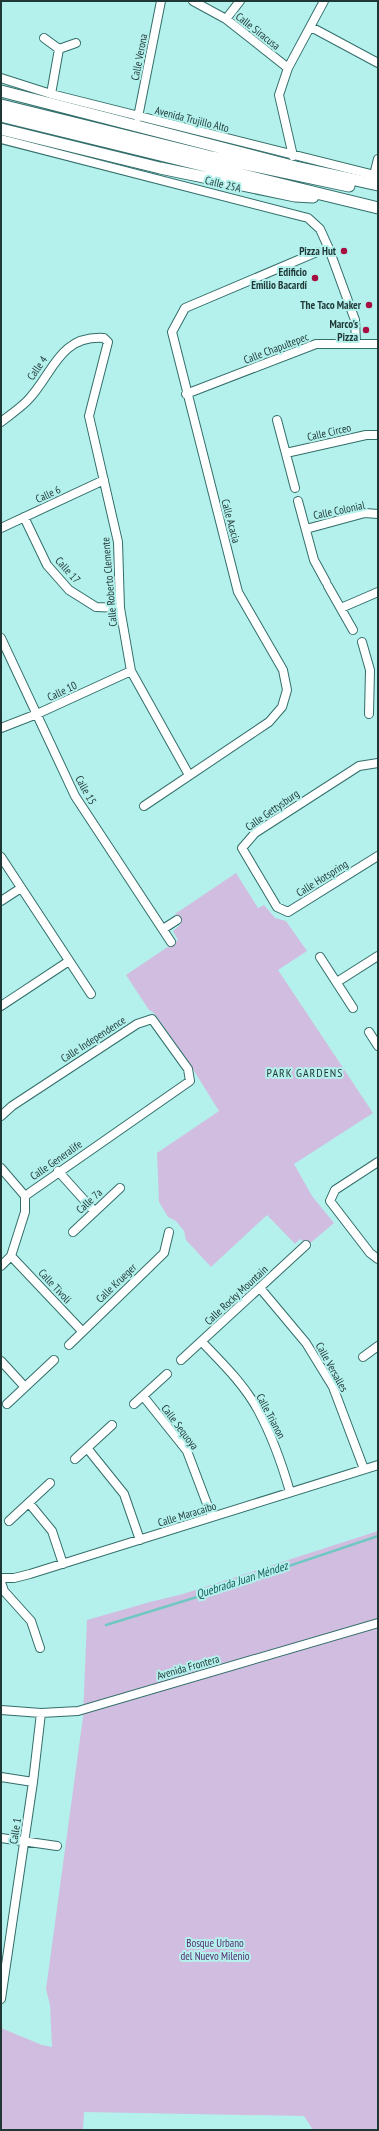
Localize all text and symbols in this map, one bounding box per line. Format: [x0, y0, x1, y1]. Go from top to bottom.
street label: Calle Siracusa [233, 9, 283, 53]
street label: Calle Verona [128, 33, 150, 81]
street label: Avenida Trujillo Alto [153, 103, 231, 135]
street label: Calle 25A [204, 173, 243, 195]
place label: Pizza Hut [299, 244, 337, 258]
marker: Pizza Hut [339, 246, 349, 256]
place label: Edificio Emilio Bacardí [251, 265, 308, 292]
marker: Edificio Emilio Bacardí [310, 273, 320, 283]
place label: The Taco Maker [300, 298, 362, 312]
marker: The Taco Maker [364, 300, 374, 310]
place label: Marco's Pizza [329, 317, 358, 344]
marker: Marco's Pizza [361, 325, 371, 335]
street label: Calle Chapultepec [242, 329, 310, 367]
street label: Calle 4 [24, 353, 50, 383]
street label: Calle Circeo [306, 420, 353, 444]
street label: Calle 6 [33, 482, 63, 506]
street label: Calle Acacia [218, 497, 244, 545]
street label: Calle Colonial [312, 498, 366, 522]
street label: Calle Roberto Clemente [98, 536, 120, 627]
street label: Calle 17 [52, 554, 84, 586]
street label: Calle 10 [45, 678, 79, 704]
street label: Calle 15 [72, 773, 100, 807]
street label: Calle Gettysburg [242, 786, 302, 834]
street label: Calle Hotspring [293, 856, 351, 899]
street label: Calle Independence [58, 1013, 128, 1065]
district label: PARK GARDENS [267, 1065, 343, 1080]
street label: Calle Generalife [27, 1137, 85, 1183]
street label: Calle 7a [73, 1185, 105, 1217]
street label: Calle Krueger [93, 1260, 139, 1306]
street label: Calle Rocky Mountain [202, 1262, 271, 1328]
street label: Calle Tivoli [35, 1266, 75, 1306]
street label: Calle Versalles [313, 1340, 352, 1395]
street label: Calle Trianon [253, 1391, 289, 1441]
street label: Calle Sequoya [158, 1402, 202, 1452]
street label: Calle Maracaibo [156, 1498, 218, 1530]
water label: Quebrada Juan Méndez [194, 1557, 291, 1601]
street label: Avenida Frontera [155, 1651, 221, 1683]
street label: Calle 1 [6, 1817, 24, 1845]
park label: Bosque Urbano del Nuevo Milenio [180, 1936, 250, 1963]

